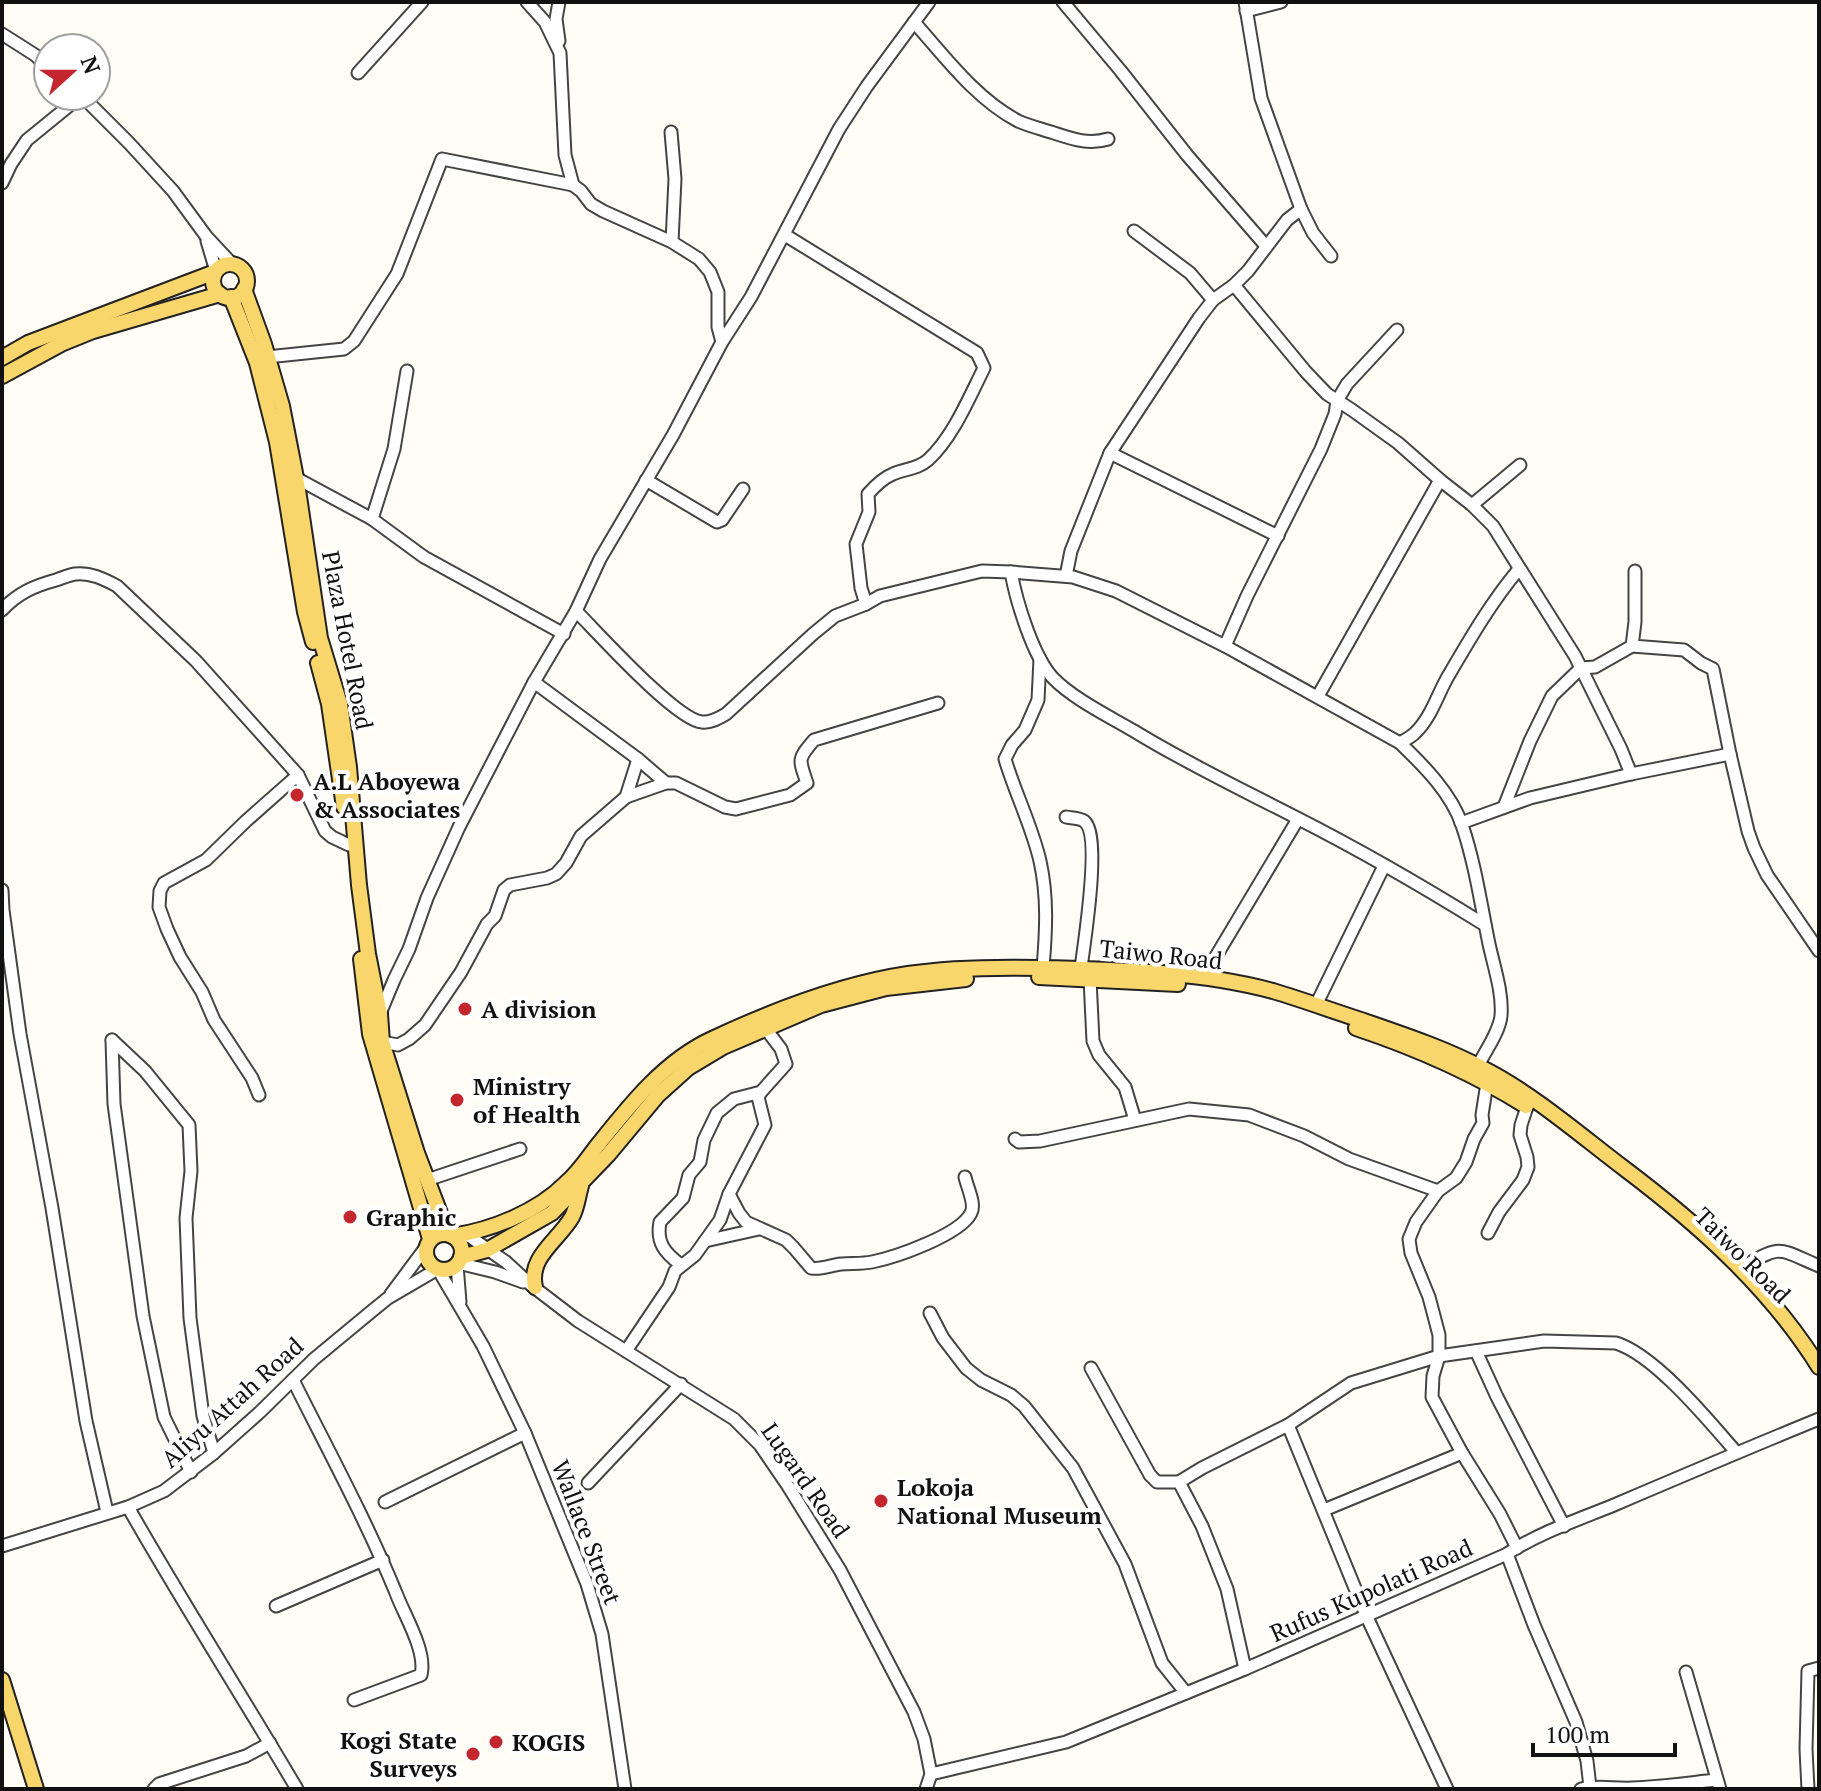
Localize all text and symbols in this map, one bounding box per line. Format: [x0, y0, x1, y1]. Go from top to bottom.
north arrow [32, 32, 112, 112]
text: N [75, 52, 108, 78]
street label: Plaza Hotel Road [315, 548, 381, 732]
place label: A.L Aboyewa & Associates [313, 765, 461, 825]
marker: A.L Aboyewa & Associates [288, 786, 306, 804]
street label: Taiwo Road [1098, 932, 1224, 976]
place label: A division [481, 993, 597, 1025]
marker: A division [456, 1000, 474, 1018]
place label: Ministry of Health [473, 1070, 581, 1130]
marker: Ministry of Health [448, 1091, 466, 1109]
street label: Taiwo Road [1688, 1200, 1798, 1310]
place label: Graphic [366, 1201, 456, 1233]
marker: Graphic [341, 1208, 359, 1226]
street label: Aliyu Attah Road [154, 1330, 310, 1474]
street label: Lugard Road [755, 1416, 857, 1544]
street label: Wallace Street [545, 1455, 629, 1609]
place label: Lokoja National Museum [897, 1471, 1102, 1531]
marker: Lokoja National Museum [872, 1492, 890, 1510]
street label: Rufus Kupolati Road [1265, 1531, 1477, 1649]
scale bar [1533, 1707, 1675, 1757]
text: 100 m [1545, 1718, 1610, 1750]
place label: Kogi State Surveys [340, 1724, 457, 1784]
place label: KOGIS [512, 1726, 585, 1758]
marker: KOGIS [487, 1733, 505, 1751]
marker: Kogi State Surveys [464, 1745, 482, 1763]

